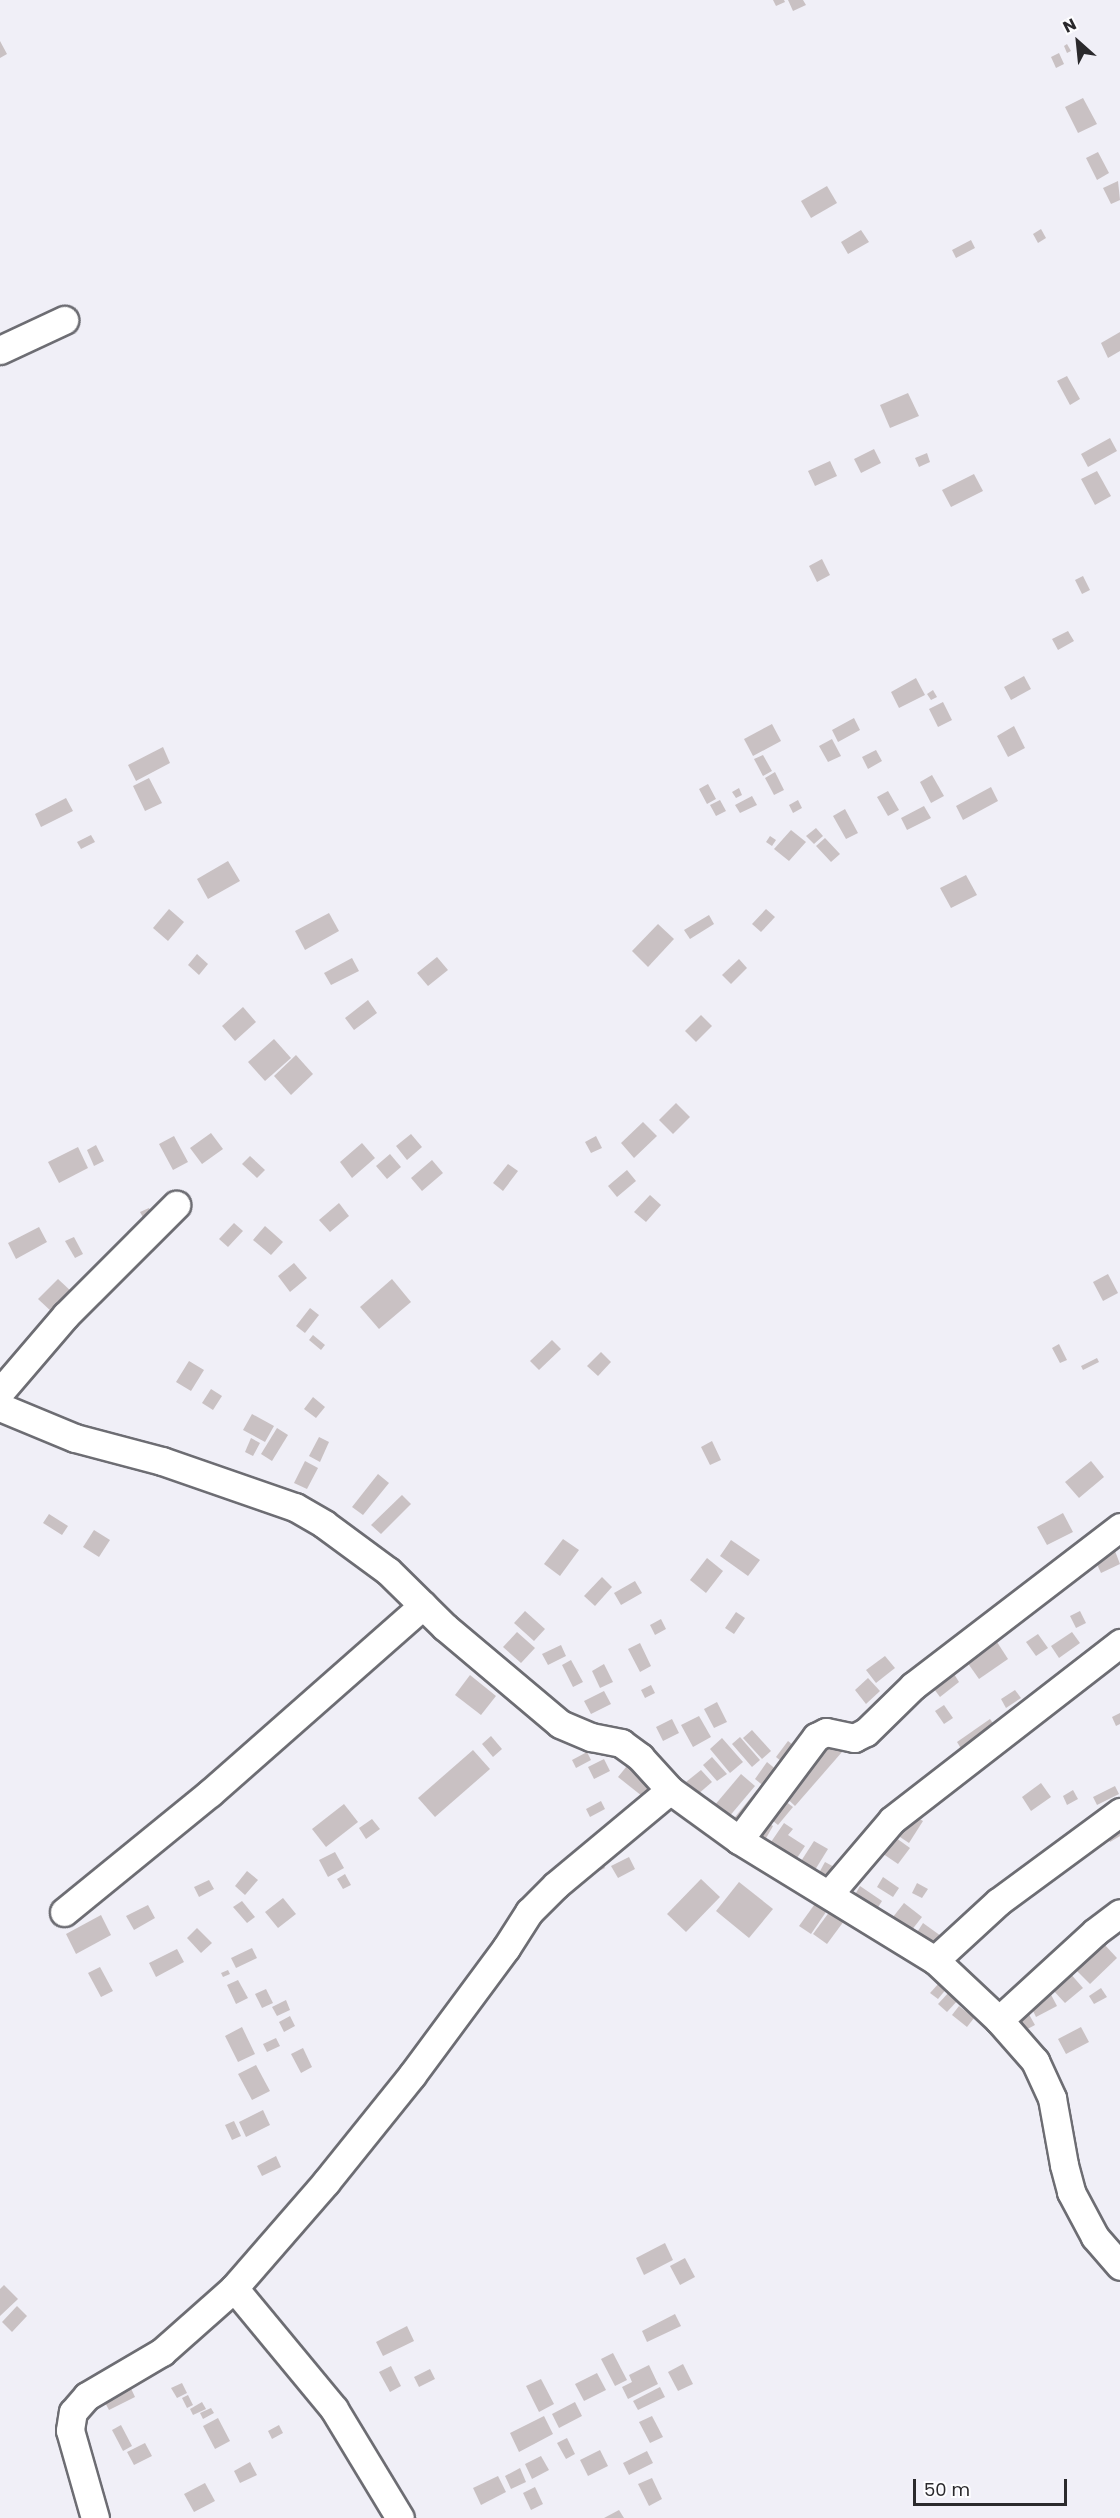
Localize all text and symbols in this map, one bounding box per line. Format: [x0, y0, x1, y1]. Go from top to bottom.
north arrow [1048, 12, 1108, 72]
text: N [1059, 13, 1080, 39]
scale bar [916, 2467, 1070, 2505]
text: 50 m [924, 2477, 970, 2502]

